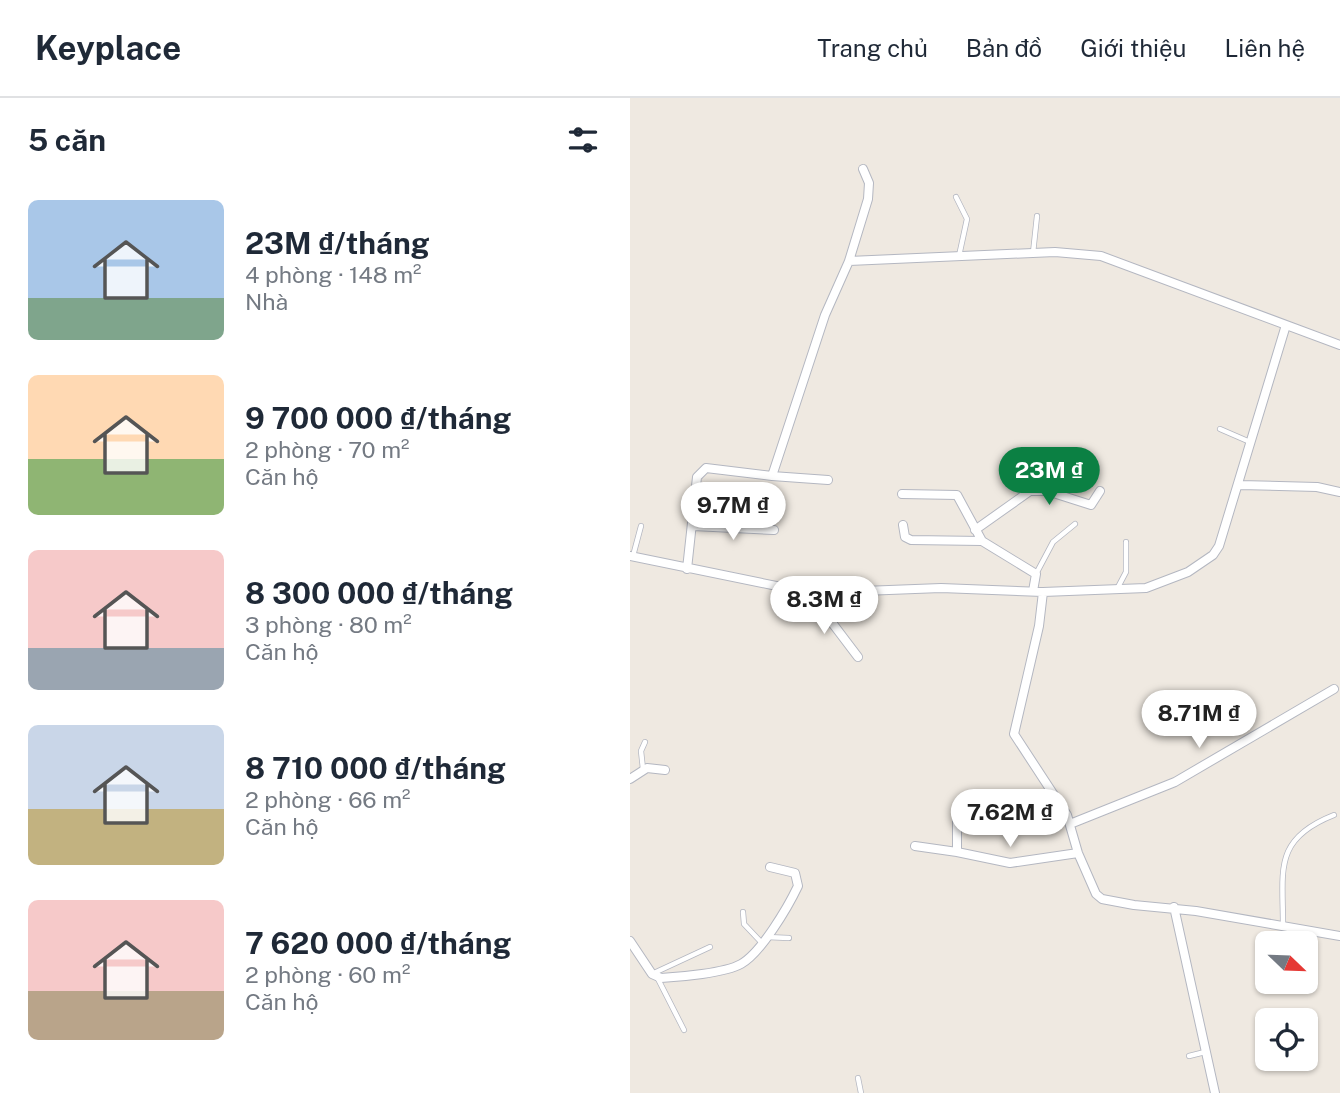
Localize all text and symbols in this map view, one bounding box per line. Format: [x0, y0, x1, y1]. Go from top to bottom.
text: Keyplace [35, 29, 181, 67]
text: Trang chủ [817, 34, 928, 62]
text: Bản đồ [966, 34, 1042, 62]
text: Giới thiệu [1080, 34, 1186, 62]
text: Liên hệ [1224, 34, 1305, 62]
icon: filters [564, 121, 602, 159]
text: 5 căn [28, 122, 106, 158]
text: 23M ₫/tháng [245, 225, 430, 261]
icon: home [84, 228, 168, 312]
text: 4 phòng · 148 m² [245, 261, 422, 288]
text: Nhà [245, 288, 288, 315]
text: 9 700 000 ₫/tháng [245, 400, 511, 436]
icon: home [84, 403, 168, 487]
text: 2 phòng · 70 m² [245, 436, 410, 463]
pin: 23M ₫ [1000, 448, 1098, 507]
text: 23M ₫ [1015, 456, 1083, 483]
text: Căn hộ [245, 463, 319, 490]
pin: 9.7M ₫ [676, 482, 790, 542]
text: 9.7M ₫ [697, 491, 769, 518]
text: 8 300 000 ₫/tháng [245, 575, 513, 611]
pin: 8.3M ₫ [767, 576, 881, 636]
icon: home [84, 578, 168, 662]
text: 8.3M ₫ [786, 585, 862, 612]
text: 3 phòng · 80 m² [245, 611, 412, 638]
text: Căn hộ [245, 638, 319, 665]
pin: 8.71M ₫ [1134, 690, 1264, 750]
text: 8.71M ₫ [1158, 699, 1240, 726]
text: 8 710 000 ₫/tháng [245, 750, 506, 786]
icon: home [84, 753, 168, 837]
text: 2 phòng · 66 m² [245, 786, 411, 813]
pin: 7.62M ₫ [945, 790, 1075, 849]
text: 7.62M ₫ [967, 798, 1053, 825]
text: Căn hộ [245, 813, 319, 840]
text: 7 620 000 ₫/tháng [245, 925, 511, 961]
icon: home [84, 928, 168, 1012]
north arrow [1255, 931, 1318, 994]
map controls [1255, 931, 1318, 1071]
text: 2 phòng · 60 m² [245, 961, 410, 988]
text: Căn hộ [245, 988, 319, 1015]
button: locate [1255, 1008, 1318, 1071]

